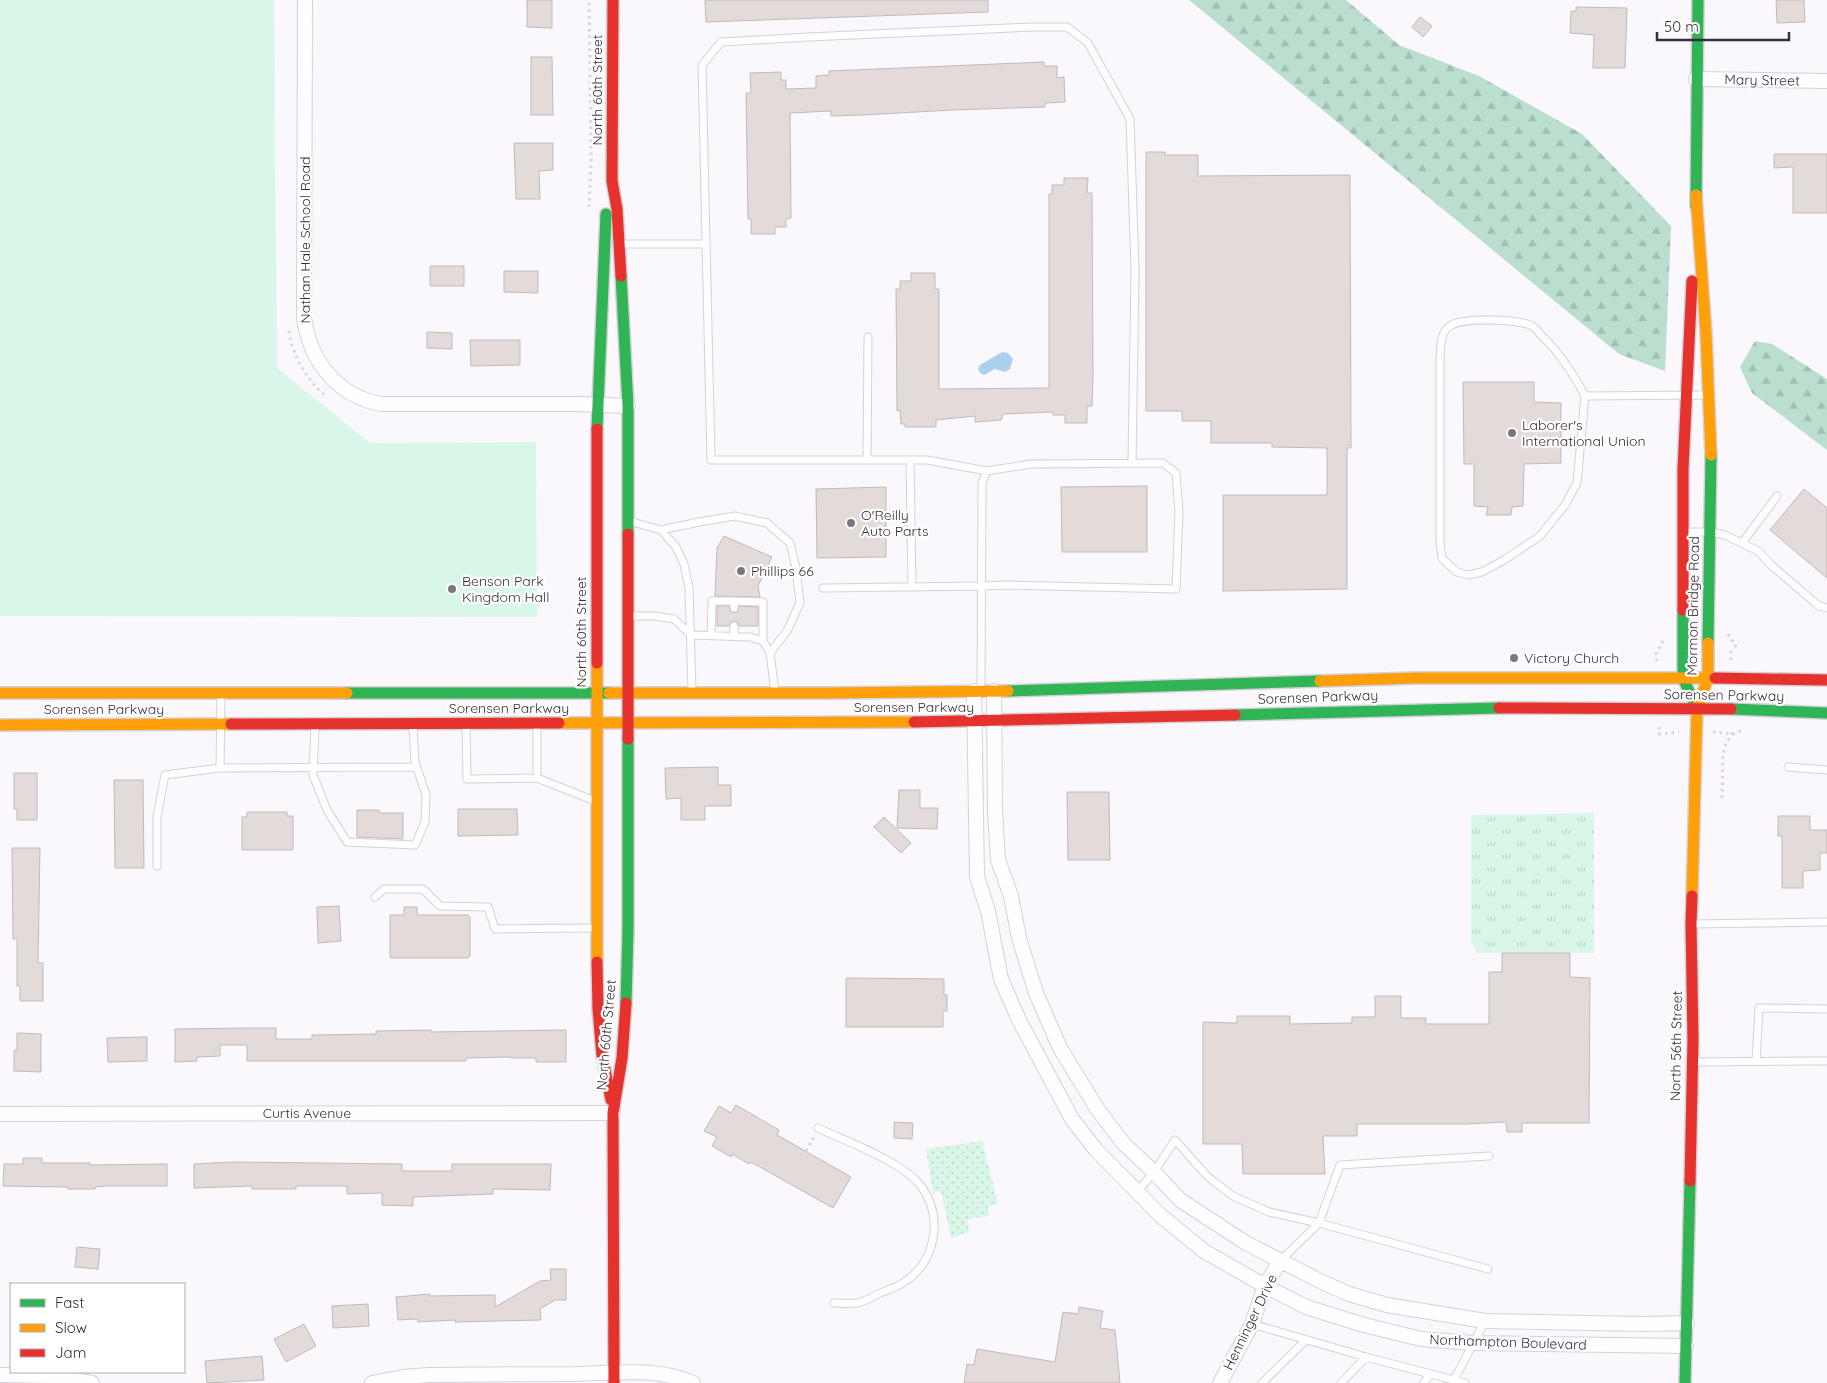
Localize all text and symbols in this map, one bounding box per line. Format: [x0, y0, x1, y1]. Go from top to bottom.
scale bar [1657, 10, 1790, 42]
text: 50 m [1664, 17, 1699, 36]
street label: North 60th Street [588, 34, 606, 146]
street label: Mary Street [1724, 70, 1800, 90]
street label: Nathan Hale School Road [296, 157, 314, 323]
place label: Laborer's International Union [1522, 416, 1646, 450]
marker: Laborer's International Union [1506, 427, 1518, 439]
place label: O'Reilly Auto Parts [861, 506, 929, 540]
marker: O'Reilly Auto Parts [845, 517, 857, 529]
street label: Mormon Bridge Road [1683, 536, 1703, 676]
place label: Phillips 66 [751, 562, 814, 580]
marker: Phillips 66 [735, 565, 747, 577]
place label: Benson Park Kingdom Hall [462, 572, 550, 606]
street label: North 60th Street [572, 576, 590, 688]
marker: Benson Park Kingdom Hall [446, 583, 458, 595]
place label: Victory Church [1524, 649, 1619, 667]
marker: Victory Church [1508, 652, 1520, 664]
street label: Sorensen Parkway [1664, 685, 1784, 705]
street label: Sorensen Parkway [1257, 686, 1379, 708]
street label: Sorensen Parkway [854, 698, 974, 716]
street label: Sorensen Parkway [449, 699, 569, 717]
street label: Sorensen Parkway [44, 700, 164, 718]
street label: North 60th Street [592, 979, 620, 1091]
street label: North 56th Street [1666, 990, 1686, 1101]
street label: Curtis Avenue [263, 1104, 351, 1122]
street label: Henninger Drive [1219, 1271, 1281, 1373]
legend [10, 1283, 185, 1373]
text: Fast [55, 1293, 84, 1312]
text: Slow [55, 1318, 87, 1337]
street label: Northampton Boulevard [1429, 1330, 1587, 1354]
text: Jam [55, 1343, 86, 1362]

